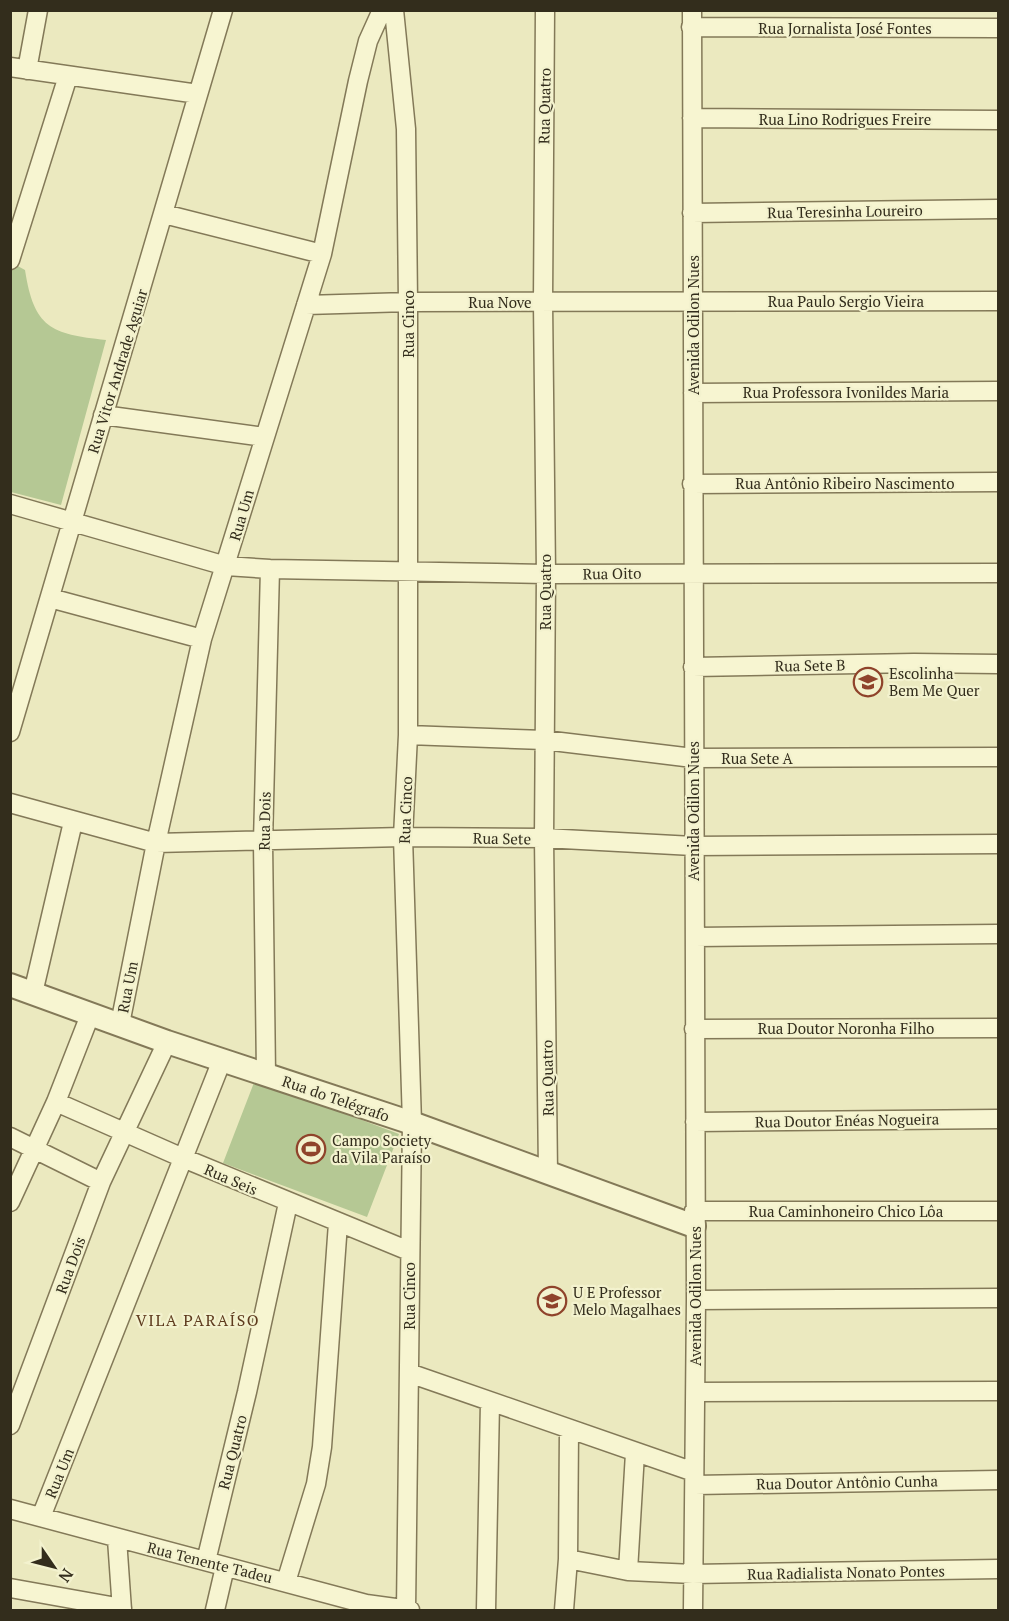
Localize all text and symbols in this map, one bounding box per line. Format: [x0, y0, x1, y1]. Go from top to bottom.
street label: Rua Jornalista José Fontes [758, 18, 932, 38]
street label: Rua Quatro [533, 68, 555, 144]
street label: Rua Lino Rodrigues Freire [759, 109, 931, 129]
street label: Rua Teresinha Loureiro [767, 200, 923, 222]
street label: Avenida Odilon Nues [683, 255, 703, 395]
street label: Rua Vitor Andrade Aguiar [82, 286, 152, 456]
street label: Rua Cinco [398, 290, 418, 358]
street label: Rua Paulo Sergio Vieira [768, 291, 925, 311]
street label: Rua Nove [468, 292, 532, 312]
street label: Rua Professora Ivonildes Maria [743, 382, 950, 402]
street label: Rua Antônio Ribeiro Nascimento [735, 473, 955, 493]
street label: Rua Um [224, 487, 258, 543]
street label: Rua Quatro [535, 554, 555, 630]
street label: Rua Oito [582, 562, 642, 584]
street label: Rua Sete B [774, 654, 846, 676]
place label: Escolinha Bem Me Quer [889, 663, 980, 700]
school or university icon: Escolinha Bem Me Quer [852, 666, 884, 698]
street label: Avenida Odilon Nues [683, 741, 703, 881]
street label: Rua Sete A [721, 748, 794, 768]
street label: Rua Cinco [394, 776, 416, 844]
street label: Rua Dois [253, 791, 275, 851]
street label: Rua Sete [473, 827, 531, 849]
street label: Rua Um [112, 959, 142, 1015]
street label: Rua Doutor Noronha Filho [758, 1018, 934, 1038]
street label: Rua Quatro [536, 1040, 558, 1116]
street label: Rua do Telégrafo [280, 1070, 392, 1126]
street label: Rua Doutor Enéas Nogueira [755, 1108, 940, 1132]
place label: Campo Society da Vila Paraíso [332, 1130, 432, 1167]
sports icon: Campo Society da Vila Paraíso [295, 1133, 327, 1165]
street label: Rua Seis [201, 1159, 261, 1199]
street label: Rua Caminhoneiro Chico Lôa [749, 1201, 944, 1221]
street label: Avenida Odilon Nues [685, 1226, 705, 1366]
street label: Rua Dois [50, 1234, 90, 1296]
street label: Rua Cinco [399, 1262, 419, 1330]
place label: U E Professor Melo Magalhaes [573, 1282, 681, 1319]
school or university icon: U E Professor Melo Magalhaes [536, 1285, 568, 1317]
district label: VILA PARAÍSO [136, 1309, 260, 1331]
street label: Rua Quatro [213, 1413, 251, 1491]
street label: Rua Um [40, 1445, 78, 1501]
street label: Rua Doutor Antônio Cunha [756, 1470, 938, 1494]
north arrow [24, 1537, 84, 1597]
street label: Rua Tenente Tadeu [145, 1537, 275, 1587]
street label: Rua Radialista Nonato Pontes [747, 1560, 945, 1584]
text: N [54, 1564, 79, 1587]

